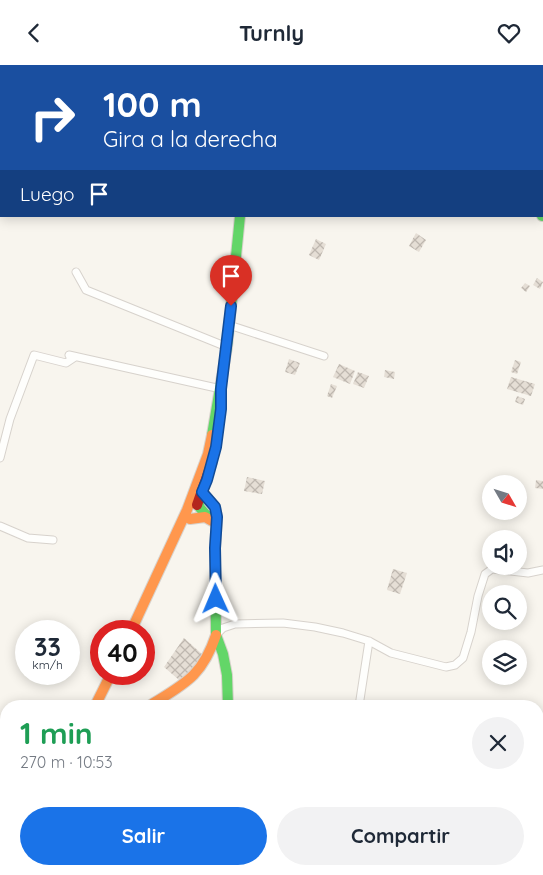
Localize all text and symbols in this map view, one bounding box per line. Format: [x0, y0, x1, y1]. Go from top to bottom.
icon: back [20, 19, 48, 47]
text: Turnly [239, 19, 304, 47]
icon: heart [495, 19, 523, 47]
text: 100 m [103, 82, 202, 126]
icon: right [20, 85, 85, 150]
text: Gira a la derecha [103, 125, 278, 153]
icon: arrive [85, 180, 113, 208]
text: Luego [20, 182, 75, 206]
pin [210, 255, 252, 306]
icon: arrive [217, 262, 245, 290]
north arrow [482, 475, 528, 520]
map controls [482, 475, 527, 685]
button: sound [482, 530, 527, 575]
position arrow [189, 572, 241, 624]
button: search [482, 585, 527, 630]
speed limit sign: 40 [90, 620, 155, 685]
text: 33 [34, 631, 61, 662]
button: layers [482, 640, 527, 685]
text: km/h [32, 657, 63, 672]
text: 1 min [20, 714, 93, 752]
button: close [472, 717, 524, 769]
text: 270 m · 10:53 [20, 752, 113, 772]
button: Salir [20, 807, 267, 865]
button: Compartir [277, 807, 524, 865]

